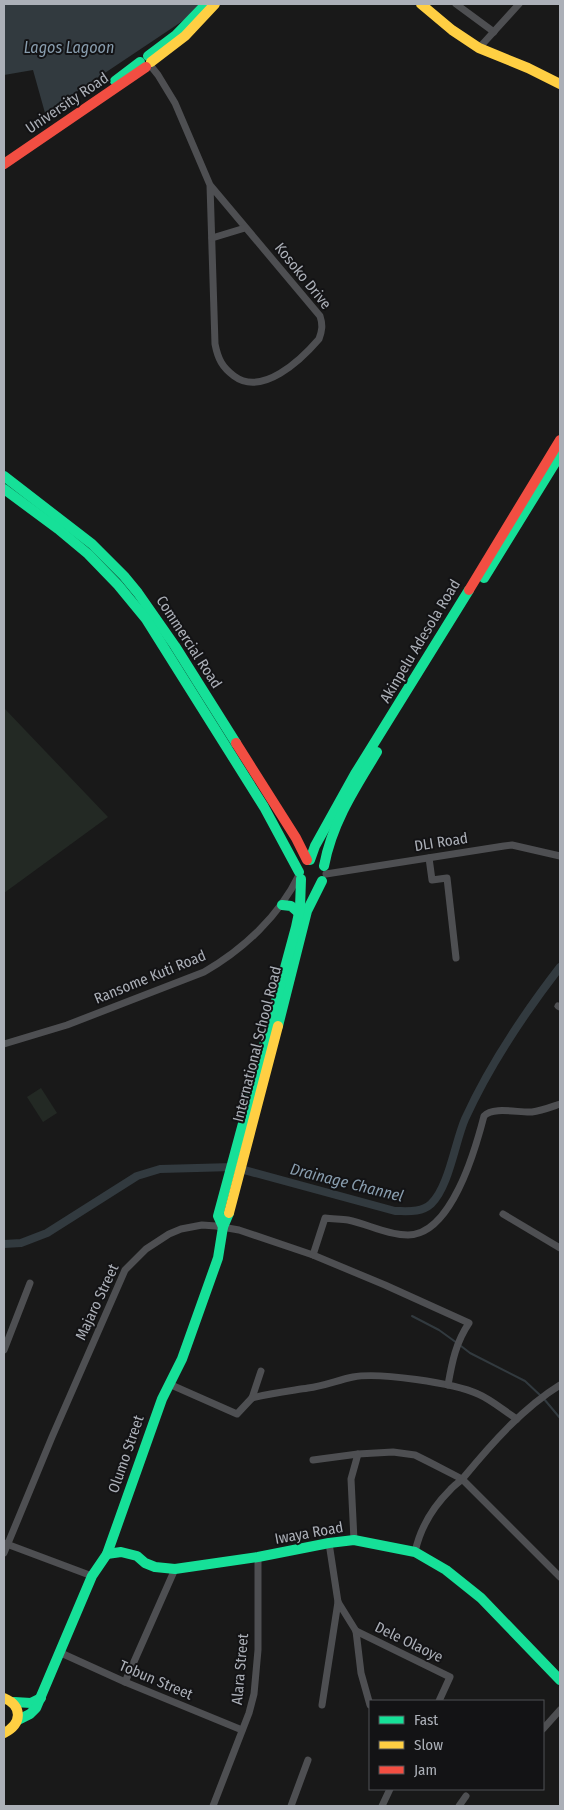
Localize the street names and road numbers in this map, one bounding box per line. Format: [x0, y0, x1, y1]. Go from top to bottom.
street label: University Road [22, 69, 112, 137]
street label: Kosoko Drive [271, 239, 335, 313]
street label: Akinpelu Adesola Road [376, 576, 464, 706]
street label: Commercial Road [152, 592, 226, 692]
street label: DLI Road [413, 829, 469, 855]
street label: Ransome Kuti Road [91, 946, 209, 1008]
street label: International School Road [229, 964, 285, 1124]
street label: Majaro Street [71, 1261, 123, 1343]
street label: Olumo Street [104, 1413, 148, 1495]
street label: Iwaya Road [273, 1518, 345, 1548]
street label: Dele Olaoye [372, 1618, 446, 1666]
street label: Alara Street [228, 1632, 252, 1705]
street label: Tobun Street [117, 1656, 196, 1704]

